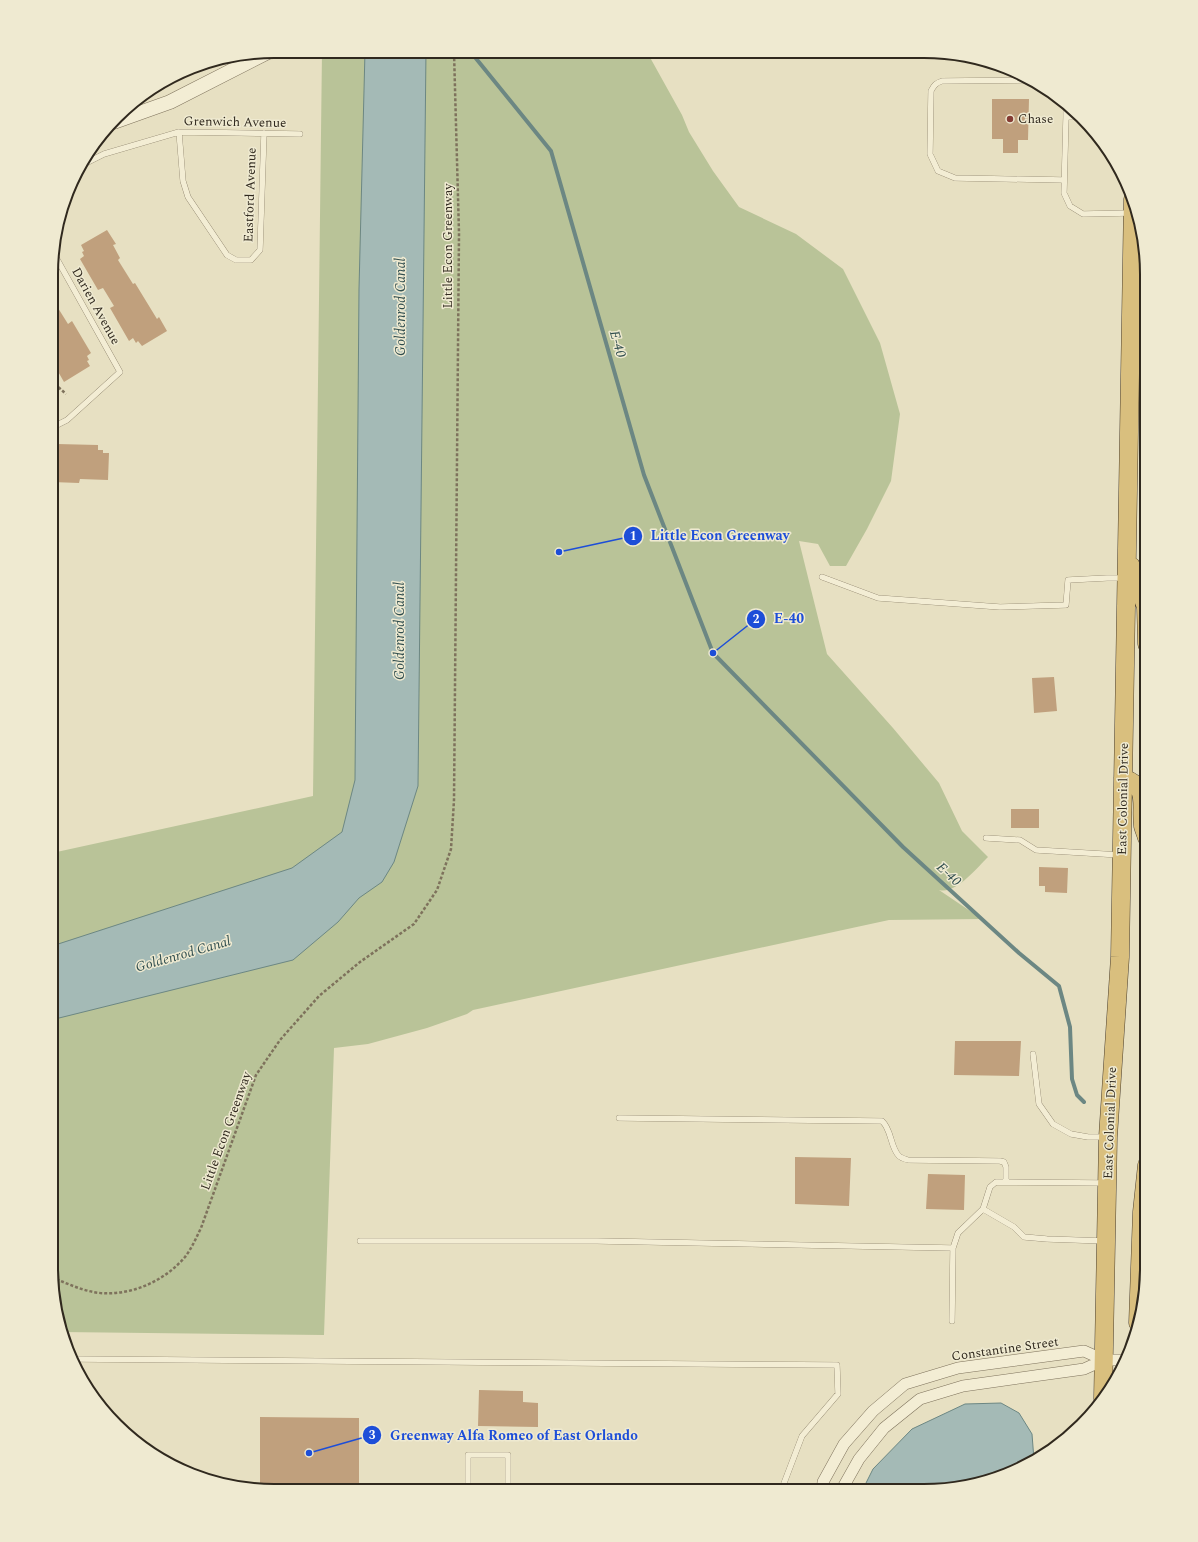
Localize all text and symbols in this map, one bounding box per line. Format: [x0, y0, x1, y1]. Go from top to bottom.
place label: Chase [1018, 109, 1053, 129]
street label: Grenwich Avenue [183, 111, 287, 133]
marker: Chase [1005, 114, 1015, 124]
street label: Eastford Avenue [238, 147, 262, 243]
street label: Little Econ Greenway [438, 183, 458, 308]
water label: Goldenrod Canal [390, 258, 411, 356]
street label: Darien Avenue [66, 264, 126, 348]
water label: E-40 [604, 328, 632, 360]
callout: Little Econ Greenway [623, 523, 798, 549]
text: Little Econ Greenway [651, 525, 791, 546]
text: 1 [630, 527, 636, 546]
water label: Goldenrod Canal [389, 582, 410, 680]
callout: E-40 [746, 606, 813, 632]
text: E-40 [774, 608, 804, 629]
text: 2 [753, 610, 760, 629]
street label: East Colonial Drive [1112, 743, 1134, 855]
water label: E-40 [932, 857, 966, 891]
water label: Goldenrod Canal [133, 930, 233, 978]
street label: East Colonial Drive [1098, 1067, 1122, 1179]
street label: Little Econ Greenway [195, 1068, 257, 1193]
street label: Constantine Street [950, 1332, 1060, 1366]
callout: Greenway Alfa Romeo of East Orlando [362, 1422, 646, 1448]
text: Greenway Alfa Romeo of East Orlando [390, 1425, 638, 1446]
text: 3 [369, 1426, 376, 1445]

